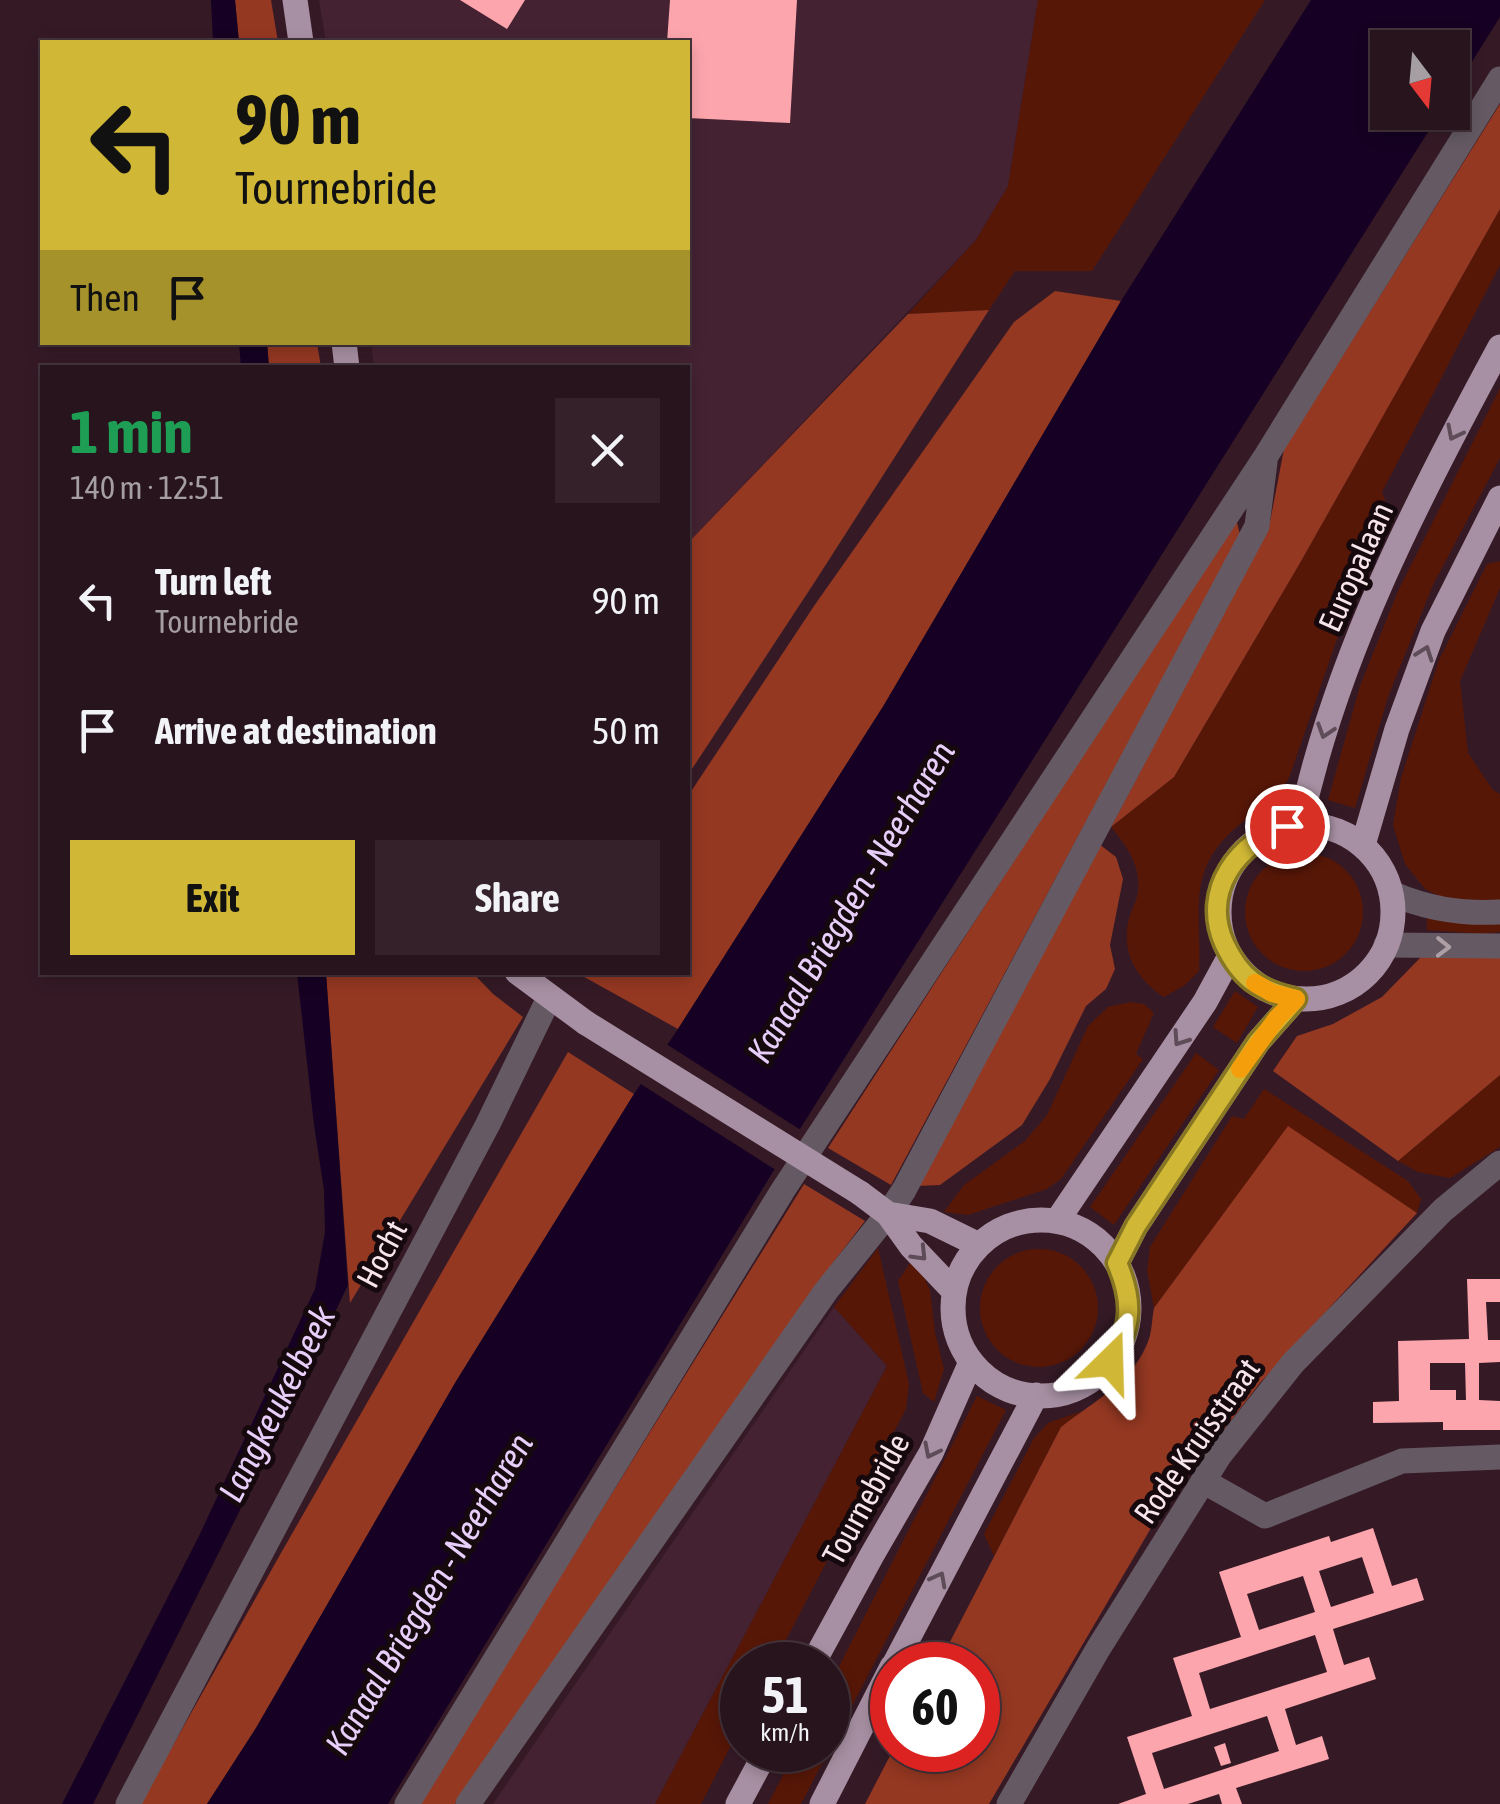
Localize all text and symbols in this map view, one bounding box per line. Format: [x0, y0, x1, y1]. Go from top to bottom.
north arrow [1370, 30, 1470, 130]
map controls [1370, 30, 1470, 130]
text: 90 m [235, 79, 361, 159]
icon: left [70, 80, 200, 210]
text: Tournebride [235, 162, 437, 214]
icon: arrive [160, 270, 215, 325]
text: Then [70, 276, 140, 319]
text: 1 min [70, 397, 193, 466]
button: close [555, 398, 660, 503]
one-way arrow [1447, 422, 1466, 440]
text: 140 m · 12:51 [70, 469, 224, 506]
street label: Europalaan [1311, 497, 1400, 637]
text: Turn left [155, 560, 271, 603]
icon: left [70, 573, 125, 628]
text: 90 m [592, 579, 660, 622]
text: Tournebride [155, 603, 299, 640]
one-way arrow [1413, 645, 1434, 662]
icon: arrive [70, 703, 125, 758]
text: Arrive at destination [155, 709, 437, 752]
text: 50 m [592, 709, 660, 752]
one-way arrow [1316, 721, 1337, 738]
water label: Kanaal Briegden - Neerharen [738, 734, 962, 1069]
pin [1245, 784, 1330, 869]
icon: arrive [1260, 799, 1315, 854]
button: Exit [70, 840, 355, 955]
button: Share [375, 840, 660, 955]
one-way arrow [1436, 936, 1452, 957]
one-way arrow [1174, 1028, 1192, 1047]
street label: Hocht [349, 1214, 414, 1293]
one-way arrow [908, 1242, 926, 1260]
water label: Langkeukelbeek [210, 1299, 343, 1508]
position arrow [1058, 1310, 1162, 1414]
street label: Rode Kruisstraat [1126, 1351, 1267, 1530]
water label: Kanaal Briegden - Neerharen [316, 1426, 540, 1761]
street label: Tournebride [815, 1427, 917, 1571]
one-way arrow [924, 1440, 943, 1458]
one-way arrow [927, 1571, 946, 1589]
speed limit sign: 60 [870, 1642, 1000, 1772]
text: 51 [761, 1666, 808, 1724]
text: km/h [760, 1718, 810, 1746]

